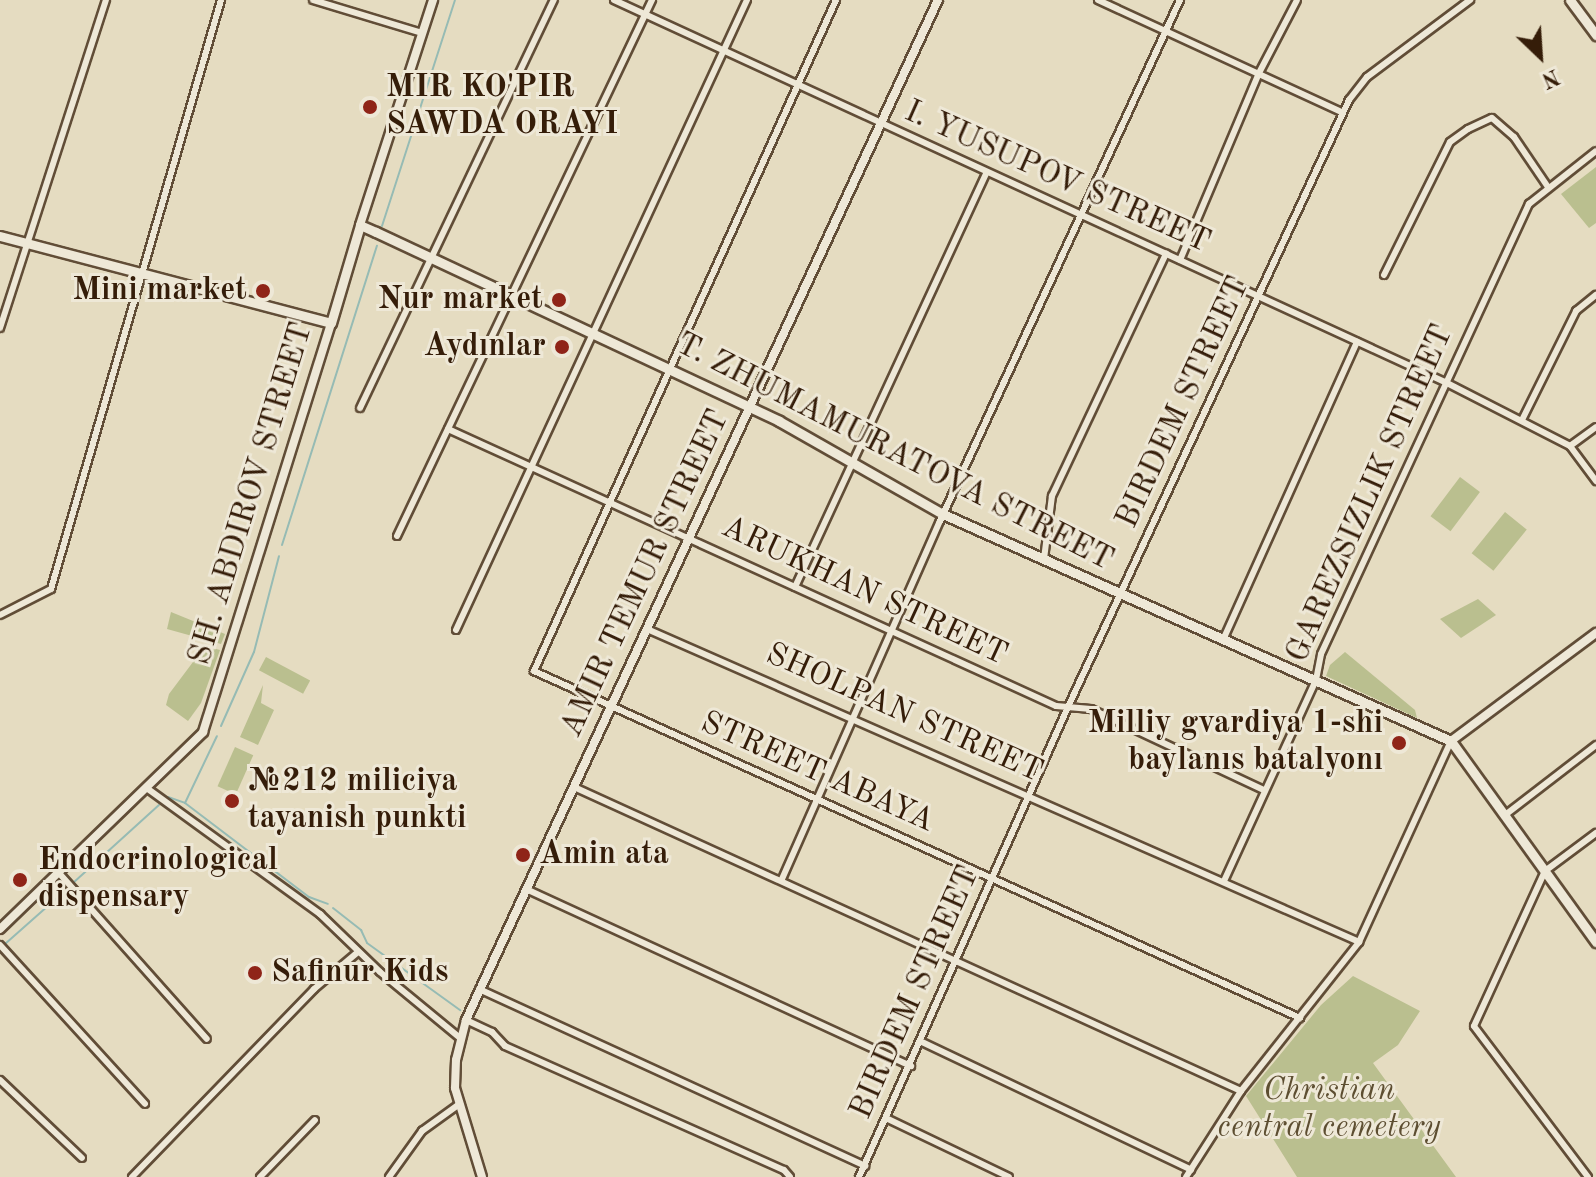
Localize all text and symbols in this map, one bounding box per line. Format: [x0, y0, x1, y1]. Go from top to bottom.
north arrow [1500, 16, 1580, 96]
text: N [1538, 64, 1562, 91]
place label: MIR KO'PIR SAWDA ORAYI [386, 70, 618, 145]
street label: I. YUSUPOV STREET [898, 93, 1216, 263]
marker: MIR KO'PIR SAWDA ORAYI [361, 98, 379, 116]
street label: BIRDEM STREET [1109, 271, 1259, 535]
place label: Mini market [72, 272, 247, 310]
place label: Nur market [378, 281, 543, 319]
marker: Mini market [254, 282, 272, 300]
marker: Nur market [550, 291, 568, 309]
street label: SH. ABDIROV STREET [182, 318, 322, 670]
street label: GAREZSIZLIK STREET [1279, 319, 1463, 669]
street label: T. ZHUMAMURATOVA STREET [669, 326, 1119, 580]
place label: Aydınlar [424, 328, 546, 366]
marker: Aydınlar [553, 338, 571, 356]
street label: AMIR TEMUR STREET [553, 404, 739, 744]
street label: ARUKHAN STREET [715, 509, 1013, 675]
street label: SHOLPAN STREET [760, 636, 1048, 792]
street label: STREET ABAYA [694, 704, 940, 842]
place label: Milliy gvardiya 1-shi baylanıs batalyonı [1088, 706, 1383, 781]
marker: Milliy gvardiya 1-shi baylanıs batalyonı [1390, 734, 1408, 752]
place label: №212 miliciya tayanish punkti [248, 764, 467, 839]
marker: №212 miliciya tayanish punkti [223, 792, 241, 810]
place label: Amin ata [539, 836, 669, 874]
place label: Endocrinological dispensary [38, 843, 278, 918]
marker: Amin ata [514, 846, 532, 864]
street label: BIRDEM STREET [843, 860, 989, 1126]
marker: Endocrinological dispensary [9, 869, 31, 891]
place label: Safinur Kids [271, 954, 448, 992]
marker: Safinur Kids [246, 964, 264, 982]
park label: Christian central cemetery [1217, 1073, 1441, 1148]

